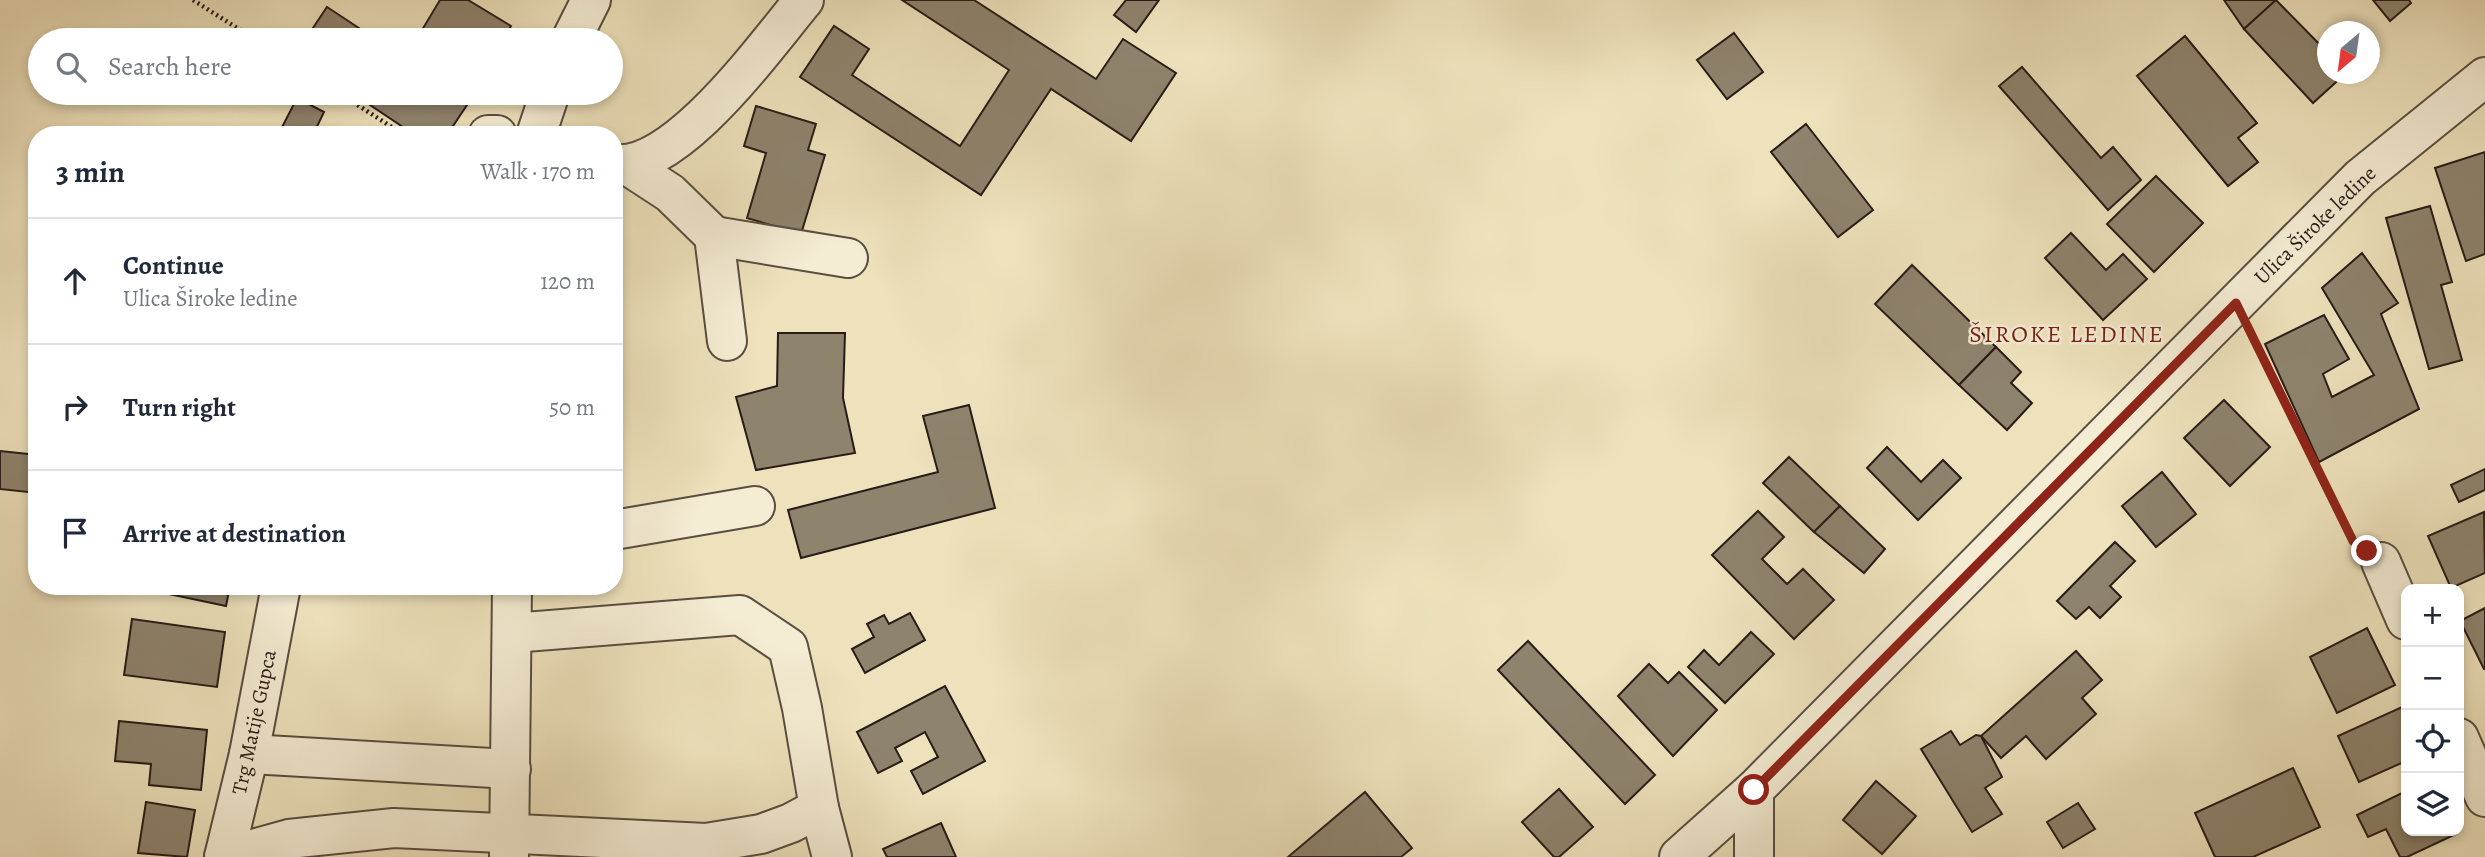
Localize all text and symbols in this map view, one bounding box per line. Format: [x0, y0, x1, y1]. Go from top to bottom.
north arrow [2317, 21, 2380, 84]
search box [28, 28, 623, 105]
icon: search [52, 48, 90, 86]
text: Search here [108, 49, 232, 84]
text: 3 min [56, 152, 125, 192]
text: Walk · 170 m [481, 156, 595, 187]
street label: Ulica Široke ledine [2248, 160, 2382, 290]
text: Continue [123, 248, 224, 283]
icon: ahead [56, 262, 94, 300]
text: 120 m [540, 266, 595, 297]
text: Ulica Široke ledine [123, 283, 298, 314]
district label: ŠIROKE LEDINE [1969, 318, 2165, 350]
icon: right [56, 388, 94, 426]
text: Turn right [123, 390, 236, 425]
text: 50 m [549, 392, 595, 423]
icon: arrive [56, 514, 94, 552]
text: Arrive at destination [123, 516, 346, 551]
route end [2351, 535, 2382, 566]
map controls [2401, 584, 2464, 836]
button: + [2401, 584, 2464, 647]
street label: Trg Matije Gupca [225, 647, 283, 797]
button: − [2401, 647, 2464, 710]
button: locate [2401, 710, 2464, 773]
button: layers [2401, 773, 2464, 836]
route start [1738, 774, 1769, 805]

